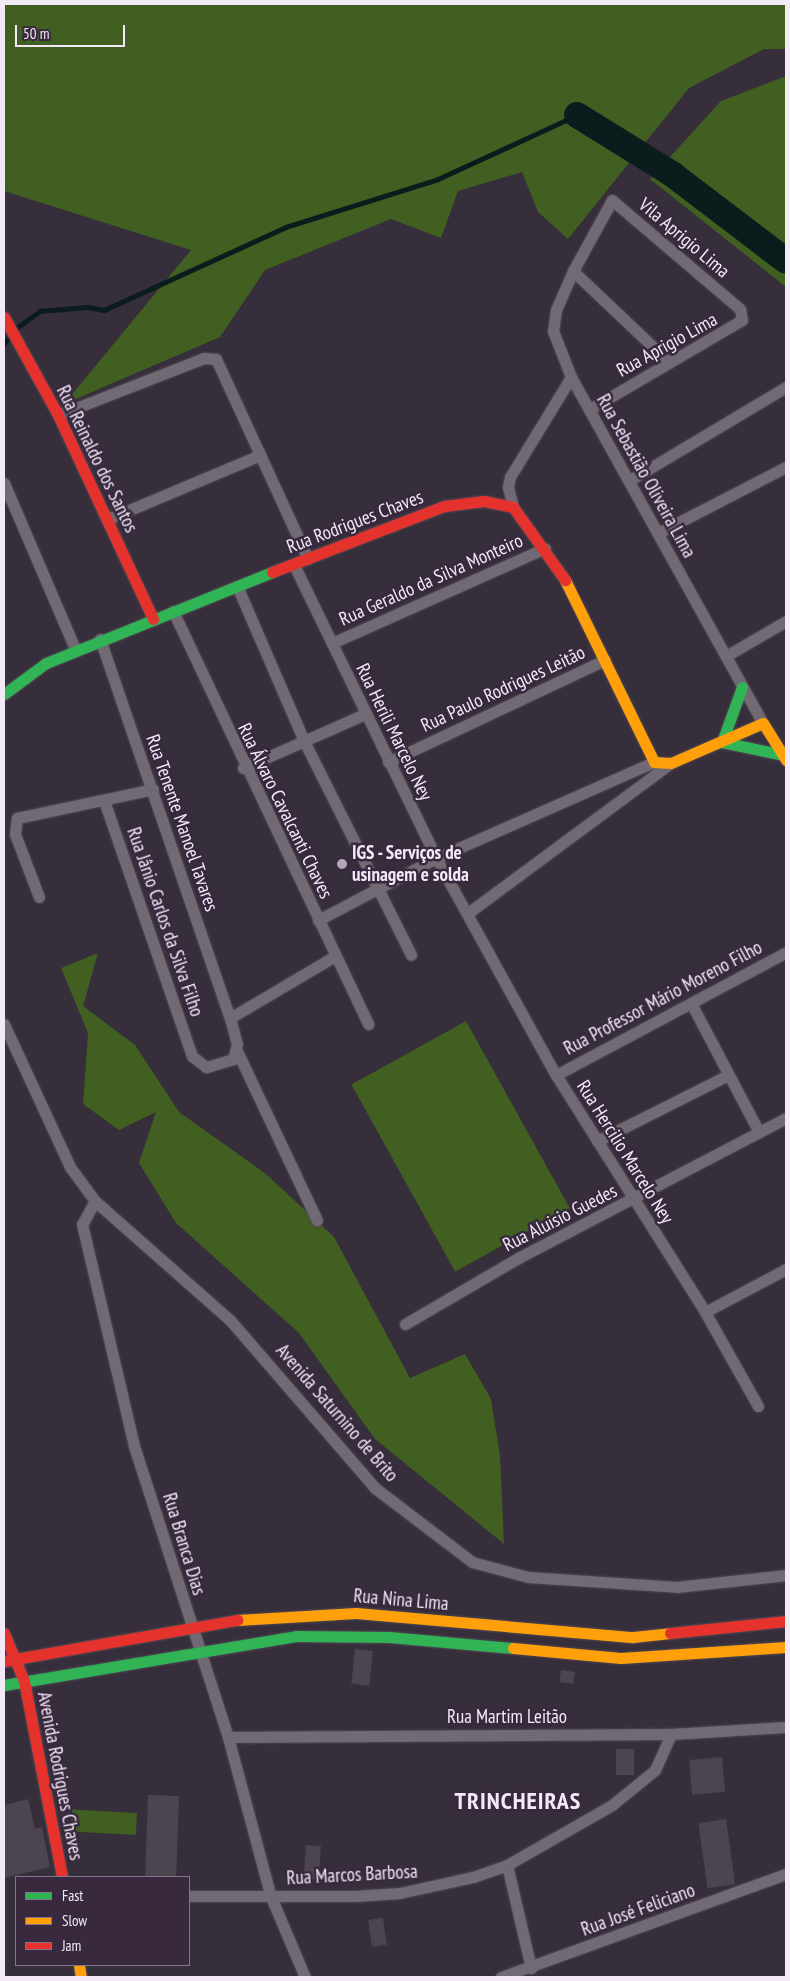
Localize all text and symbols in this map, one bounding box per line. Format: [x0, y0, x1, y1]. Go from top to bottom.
scale bar [18, 15, 128, 47]
text: 50 m [23, 24, 49, 43]
street label: Vila Aprigio Lima [634, 193, 734, 283]
street label: Rua Aprigio Lima [612, 308, 722, 382]
street label: Rua Reinaldo dos Santos [52, 382, 142, 536]
street label: Rua Sebastião Oliveira Lima [592, 390, 700, 562]
street label: Rua Rodrigues Chaves [284, 486, 426, 558]
street label: Rua Geraldo da Silva Monteiro [336, 529, 526, 631]
street label: Rua Paulo Rodrigues Leitão [417, 641, 589, 737]
street label: Rua Herili Marcelo Ney [351, 660, 437, 804]
street label: Rua Álvaro Cavalcanti Chaves [233, 719, 337, 903]
street label: Rua Tenente Manoel Tavares [141, 731, 223, 915]
street label: Rua Jânio Carlos da Silva Filho [122, 824, 208, 1020]
place label: IGS - Serviços de usinagem e solda [352, 842, 469, 886]
marker: IGS - Serviços de usinagem e solda [336, 858, 348, 870]
street label: Rua Professor Mário Moreno Filho [560, 936, 766, 1060]
street label: Rua Hercilio Marcelo Ney [572, 1076, 678, 1228]
street label: Rua Aluisio Guedes [499, 1179, 621, 1257]
street label: Avenida Saturnino de Brito [271, 1339, 403, 1487]
street label: Rua Branca Dias [158, 1490, 210, 1598]
street label: Rua Nina Lima [353, 1584, 449, 1616]
street label: Avenida Rodrigues Chaves [32, 1690, 88, 1862]
street label: Rua Martim Leitão [447, 1706, 567, 1728]
district label: TRINCHEIRAS [453, 1787, 583, 1815]
street label: Rua Marcos Barbosa [286, 1860, 418, 1890]
legend [15, 1876, 190, 1966]
street label: Rua José Feliciano [578, 1879, 698, 1941]
text: Fast [62, 1886, 83, 1905]
text: Slow [62, 1911, 87, 1930]
text: Jam [62, 1936, 81, 1955]

